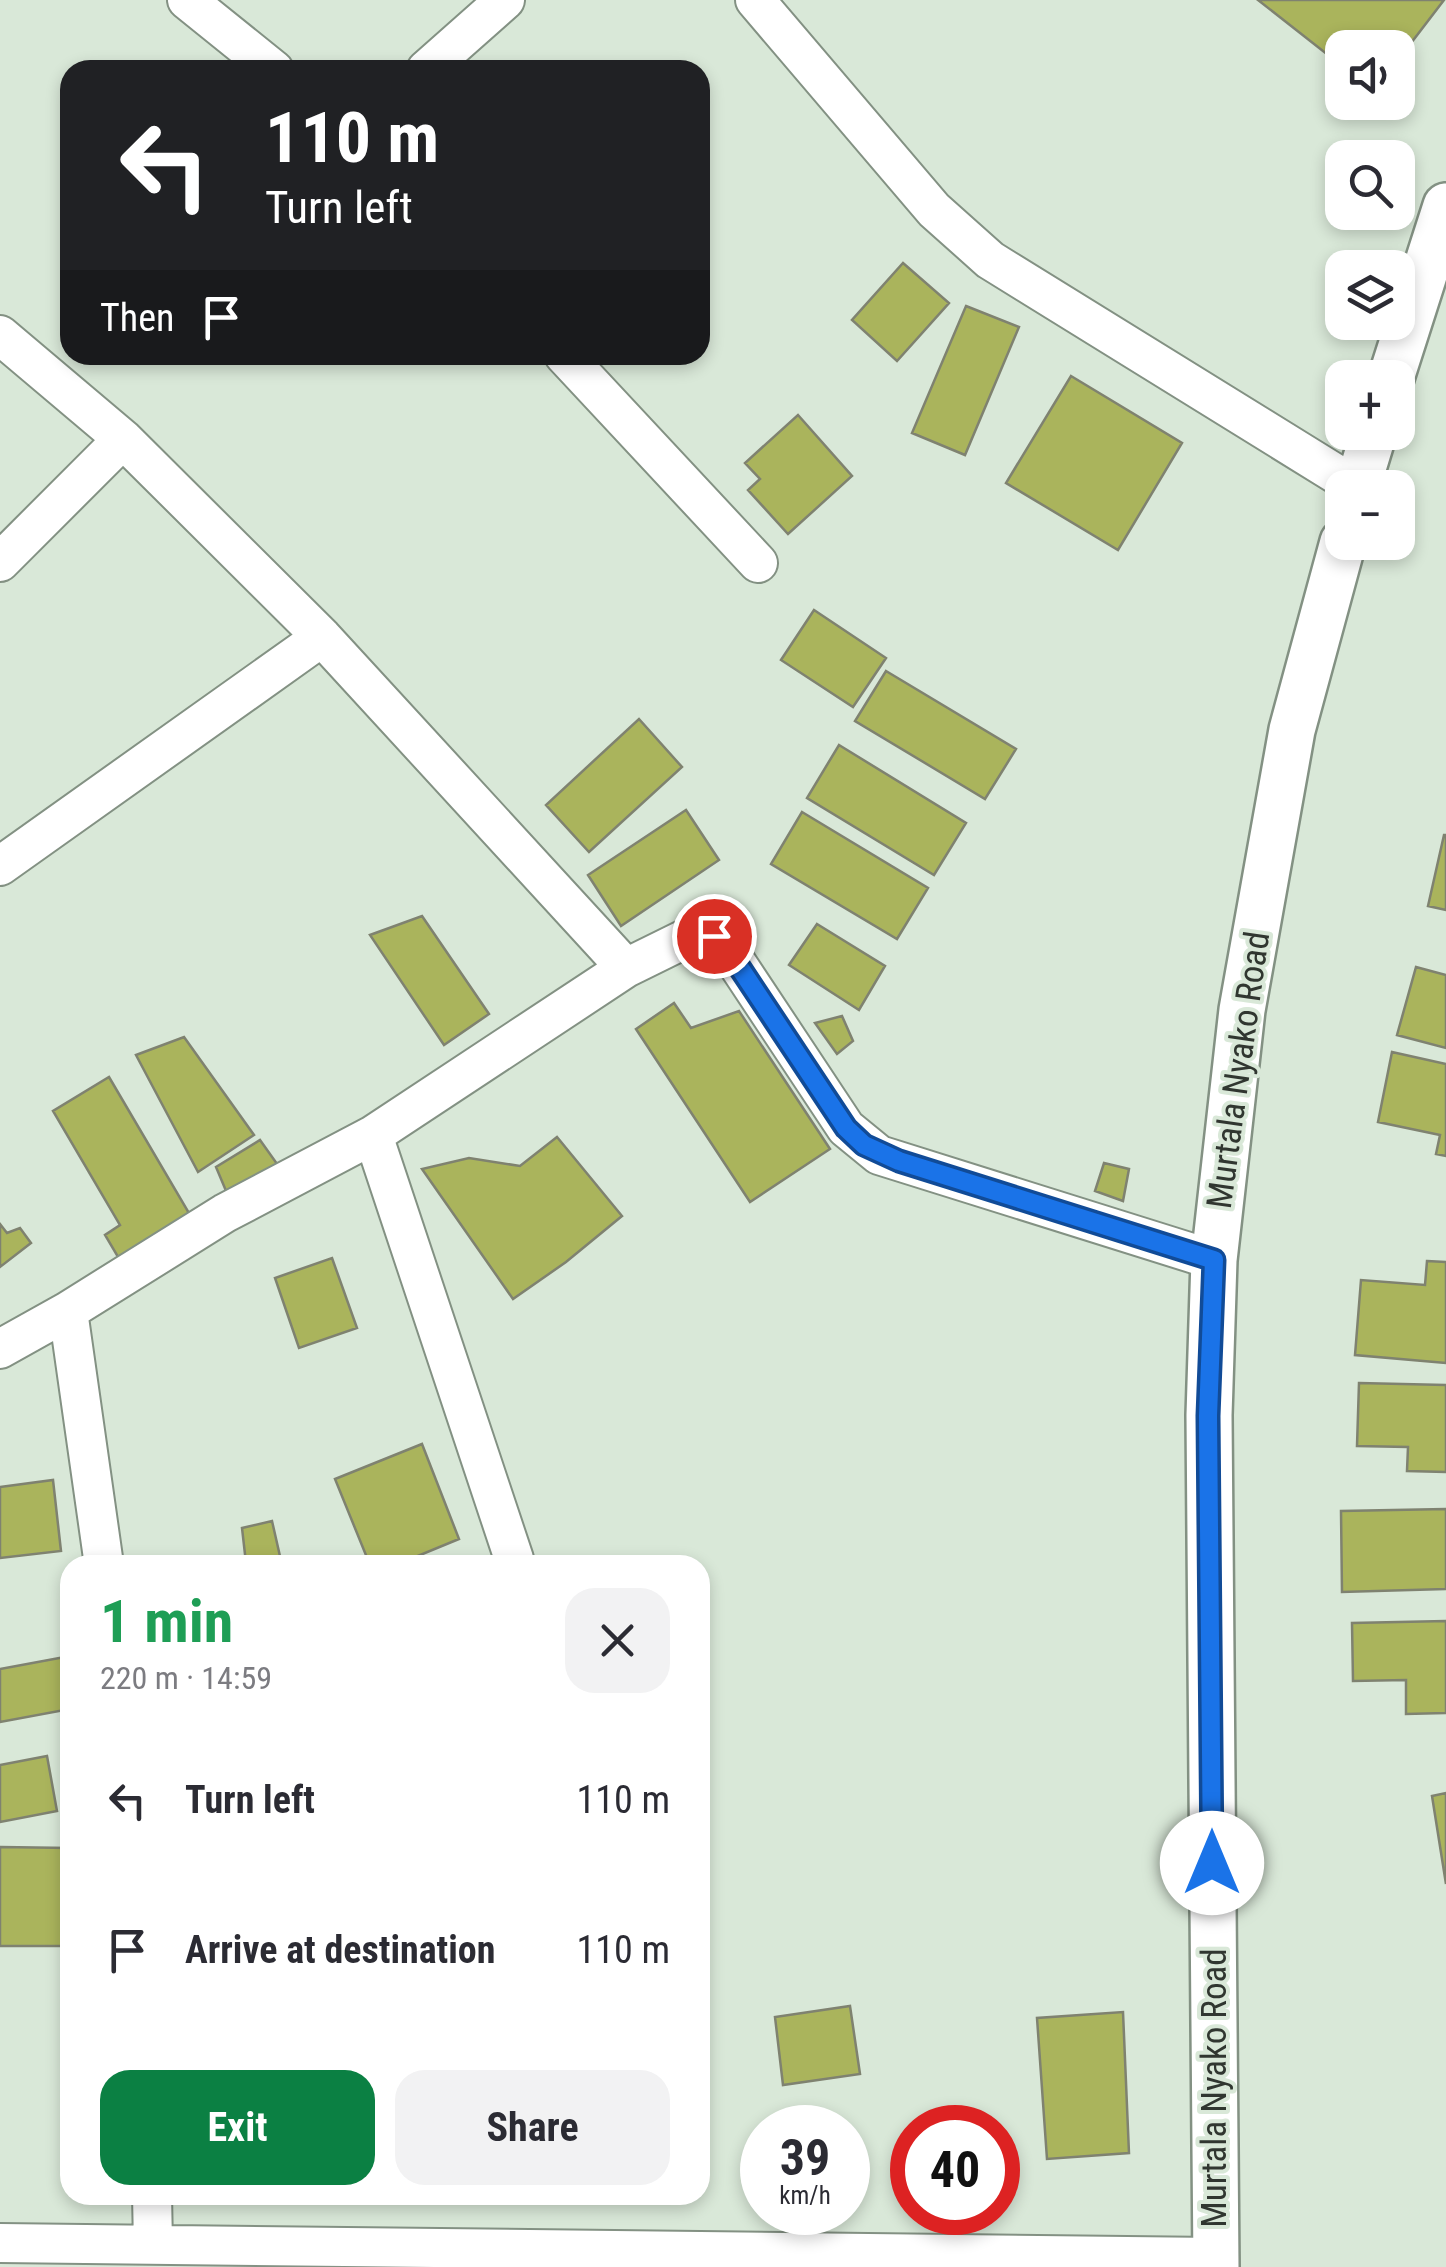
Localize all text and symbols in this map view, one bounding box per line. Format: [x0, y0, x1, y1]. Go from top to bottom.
map controls [1325, 30, 1415, 560]
button: sound [1325, 30, 1415, 120]
text: 110 m [265, 97, 439, 179]
icon: left [100, 100, 230, 230]
button: search [1325, 140, 1415, 230]
text: Turn left [265, 181, 413, 234]
button: layers [1325, 250, 1415, 340]
icon: arrive [194, 290, 249, 345]
text: Then [100, 296, 174, 340]
button: + [1325, 360, 1415, 450]
button: − [1325, 470, 1415, 560]
pin [672, 894, 757, 979]
icon: arrive [687, 909, 742, 964]
street label: Murtala Nyako Road [1199, 929, 1278, 1211]
text: 1 min [100, 1586, 233, 1657]
button: close [565, 1588, 670, 1693]
text: 220 m · 14:59 [100, 1659, 272, 1697]
icon: left [100, 1773, 155, 1828]
text: Turn left [185, 1778, 315, 1822]
text: 110 m [576, 1778, 670, 1822]
position arrow [1160, 1811, 1264, 1915]
icon: arrive [100, 1923, 155, 1978]
text: Arrive at destination [185, 1928, 495, 1972]
text: 110 m [576, 1928, 670, 1972]
street label: Murtala Nyako Road [1194, 1948, 1235, 2228]
button: Exit [100, 2070, 375, 2185]
button: Share [395, 2070, 670, 2185]
speed limit sign: 40 [890, 2105, 1020, 2235]
text: 39 [780, 2129, 830, 2187]
text: km/h [779, 2181, 831, 2210]

